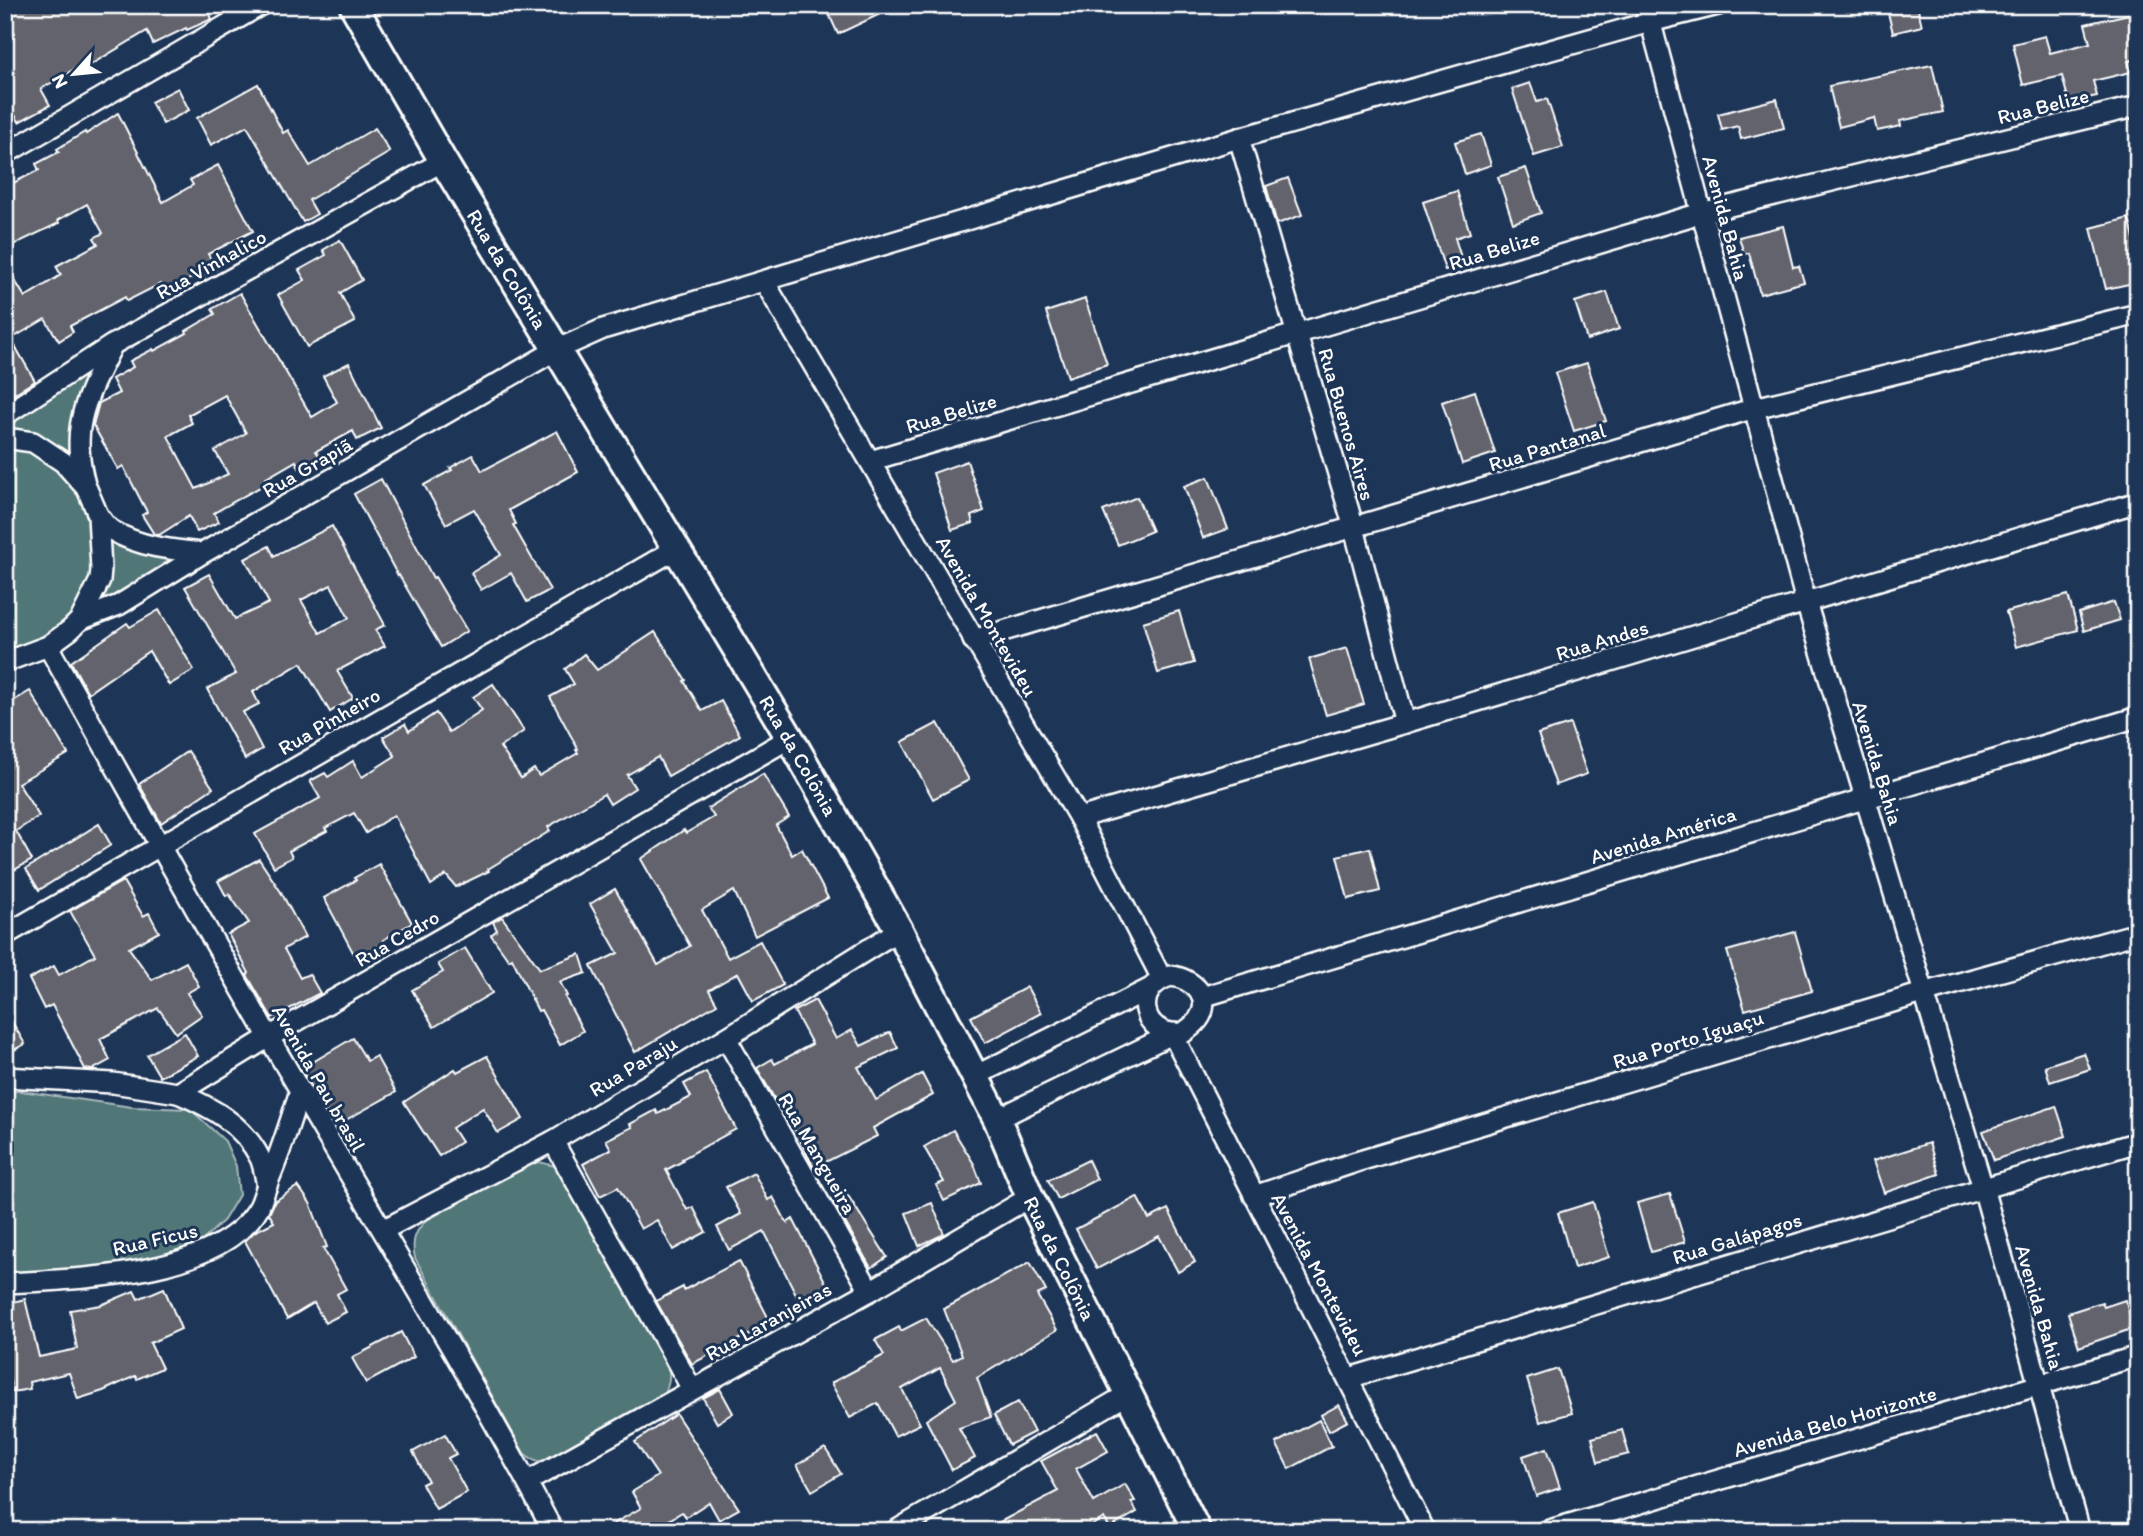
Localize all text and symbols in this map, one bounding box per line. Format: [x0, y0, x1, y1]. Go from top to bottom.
north arrow [38, 38, 108, 108]
text: N [46, 71, 72, 92]
street label: Rua Belize [1995, 83, 2091, 129]
street label: Avenida Bahia [1697, 153, 1755, 283]
street label: Rua da Colônia [462, 204, 554, 334]
street label: Rua Vinhalico [151, 223, 271, 305]
street label: Rua Belize [1446, 224, 1542, 276]
street label: Rua Buenos Aires [1313, 345, 1381, 503]
street label: Rua Belize [903, 387, 999, 439]
street label: Rua Pantanal [1485, 417, 1609, 477]
street label: Rua Grapiã [258, 431, 356, 503]
street label: Avenida Montevideu [931, 531, 1043, 701]
street label: Rua Andes [1553, 614, 1651, 666]
street label: Rua Pinheiro [274, 682, 384, 760]
street label: Rua da Colônia [754, 690, 844, 820]
street label: Avenida Bahia [1847, 698, 1909, 828]
street label: Avenida América [1587, 801, 1739, 869]
street label: Rua Cedro [350, 904, 444, 972]
street label: Avenida Pau brasil [267, 1000, 371, 1156]
street label: Rua Porto Iguaçu [1610, 1004, 1767, 1074]
street label: Rua Paraju [584, 1030, 682, 1102]
street label: Rua Mangueira [773, 1088, 863, 1218]
street label: Avenida Montevideu [1266, 1188, 1374, 1360]
street label: Rua da Colônia [1019, 1192, 1102, 1324]
street label: Rua Galápagos [1669, 1206, 1805, 1270]
street label: Rua Ficus [110, 1217, 200, 1261]
street label: Avenida Bahia [2010, 1242, 2070, 1372]
street label: Rua Laranjeiras [701, 1276, 835, 1366]
street label: Avenida Belo Horizonte [1731, 1380, 1939, 1462]

